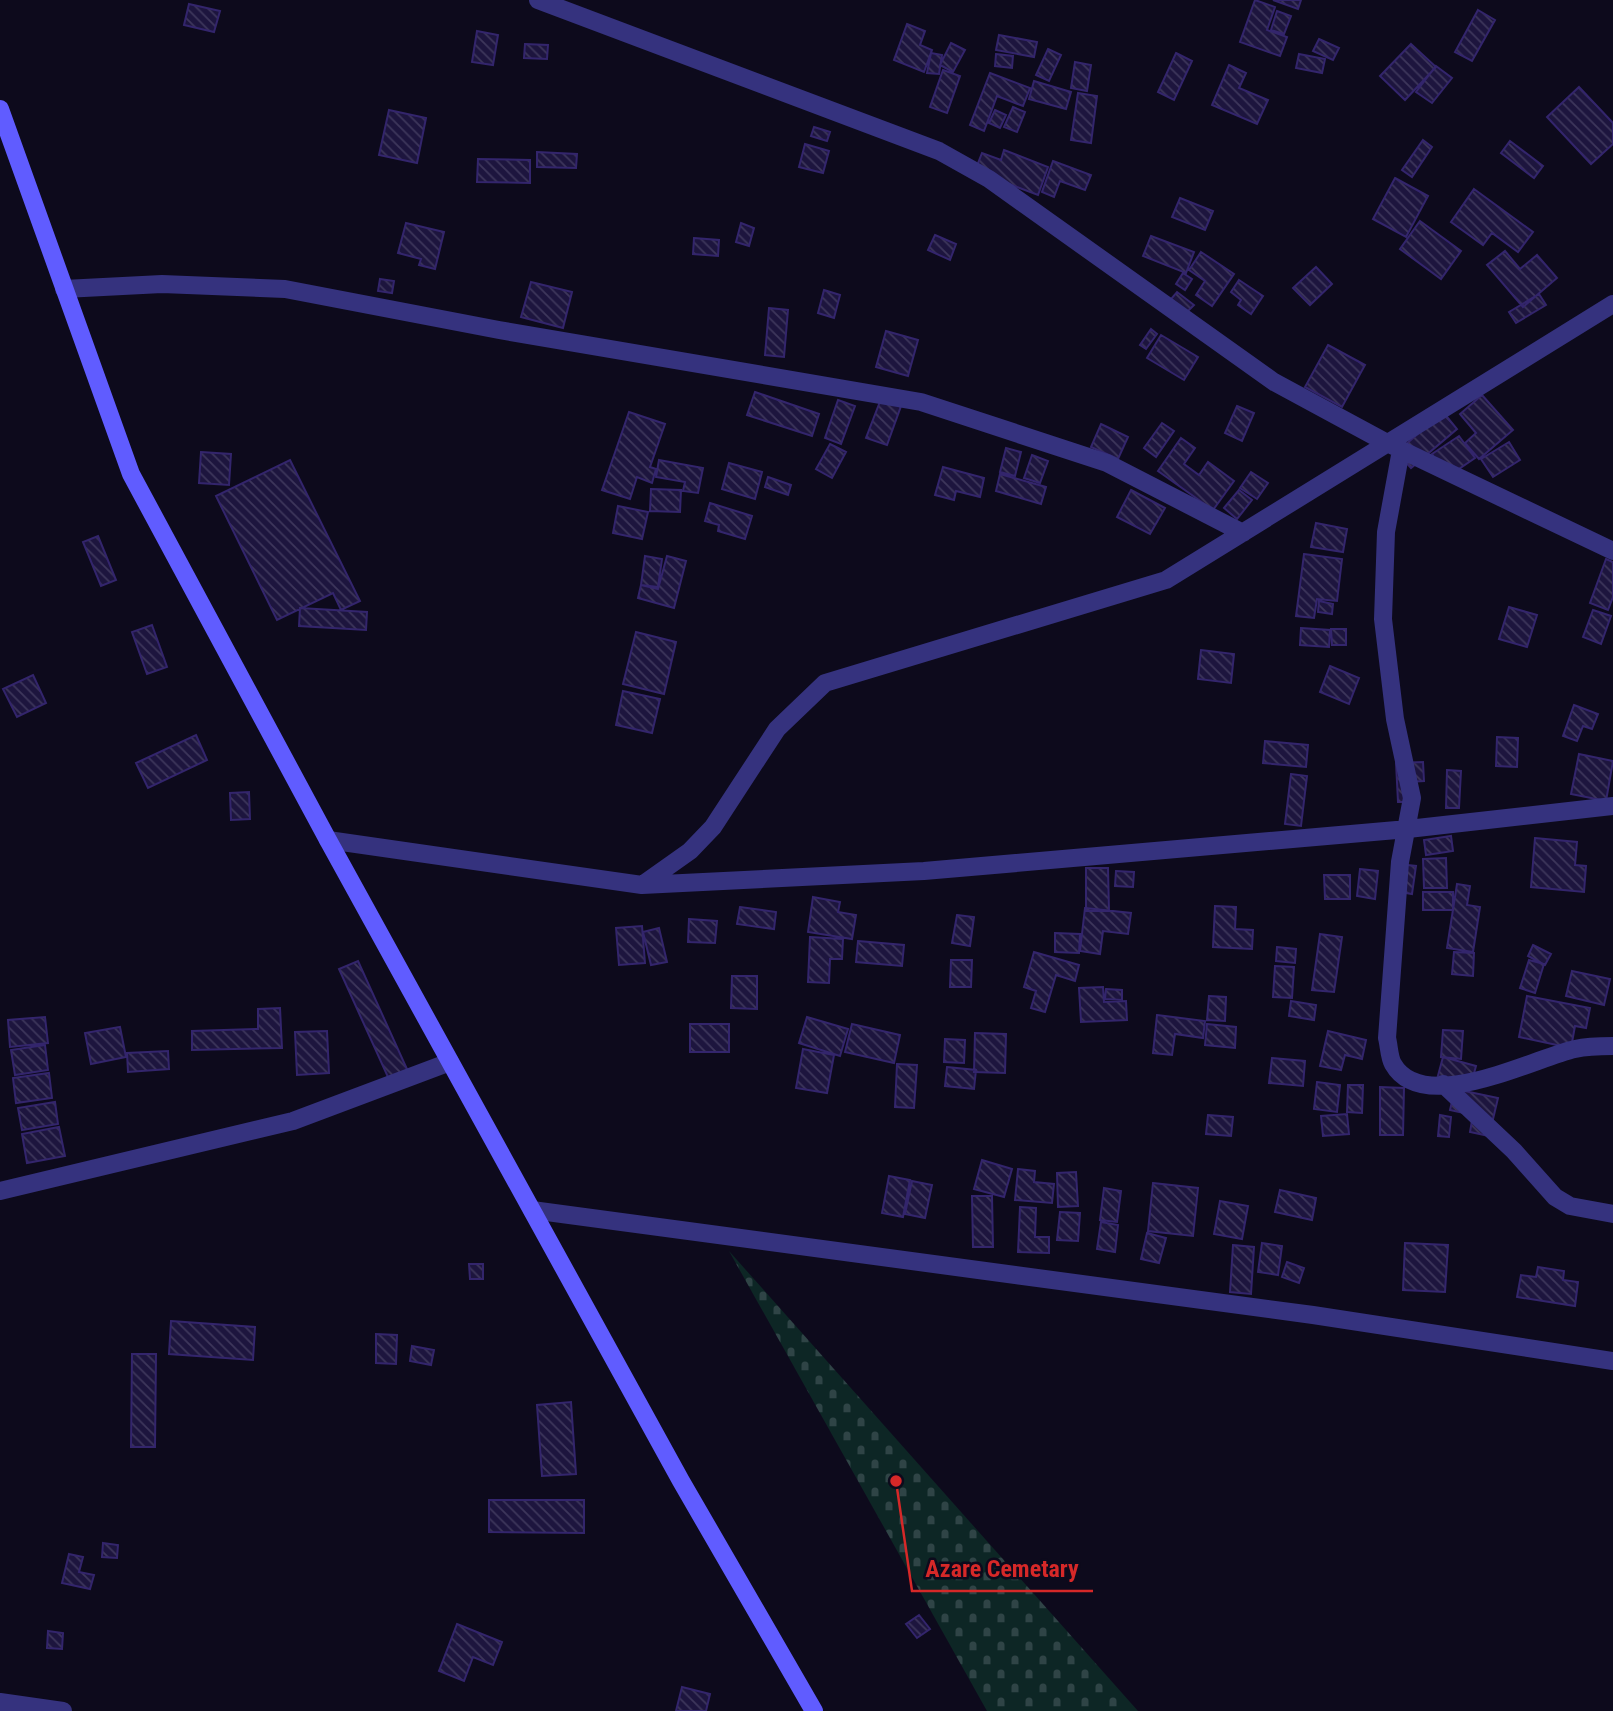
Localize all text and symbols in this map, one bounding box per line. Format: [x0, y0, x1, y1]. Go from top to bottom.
callout: Azare Cemetary [912, 1546, 1093, 1591]
text: Azare Cemetary [925, 1555, 1079, 1583]

